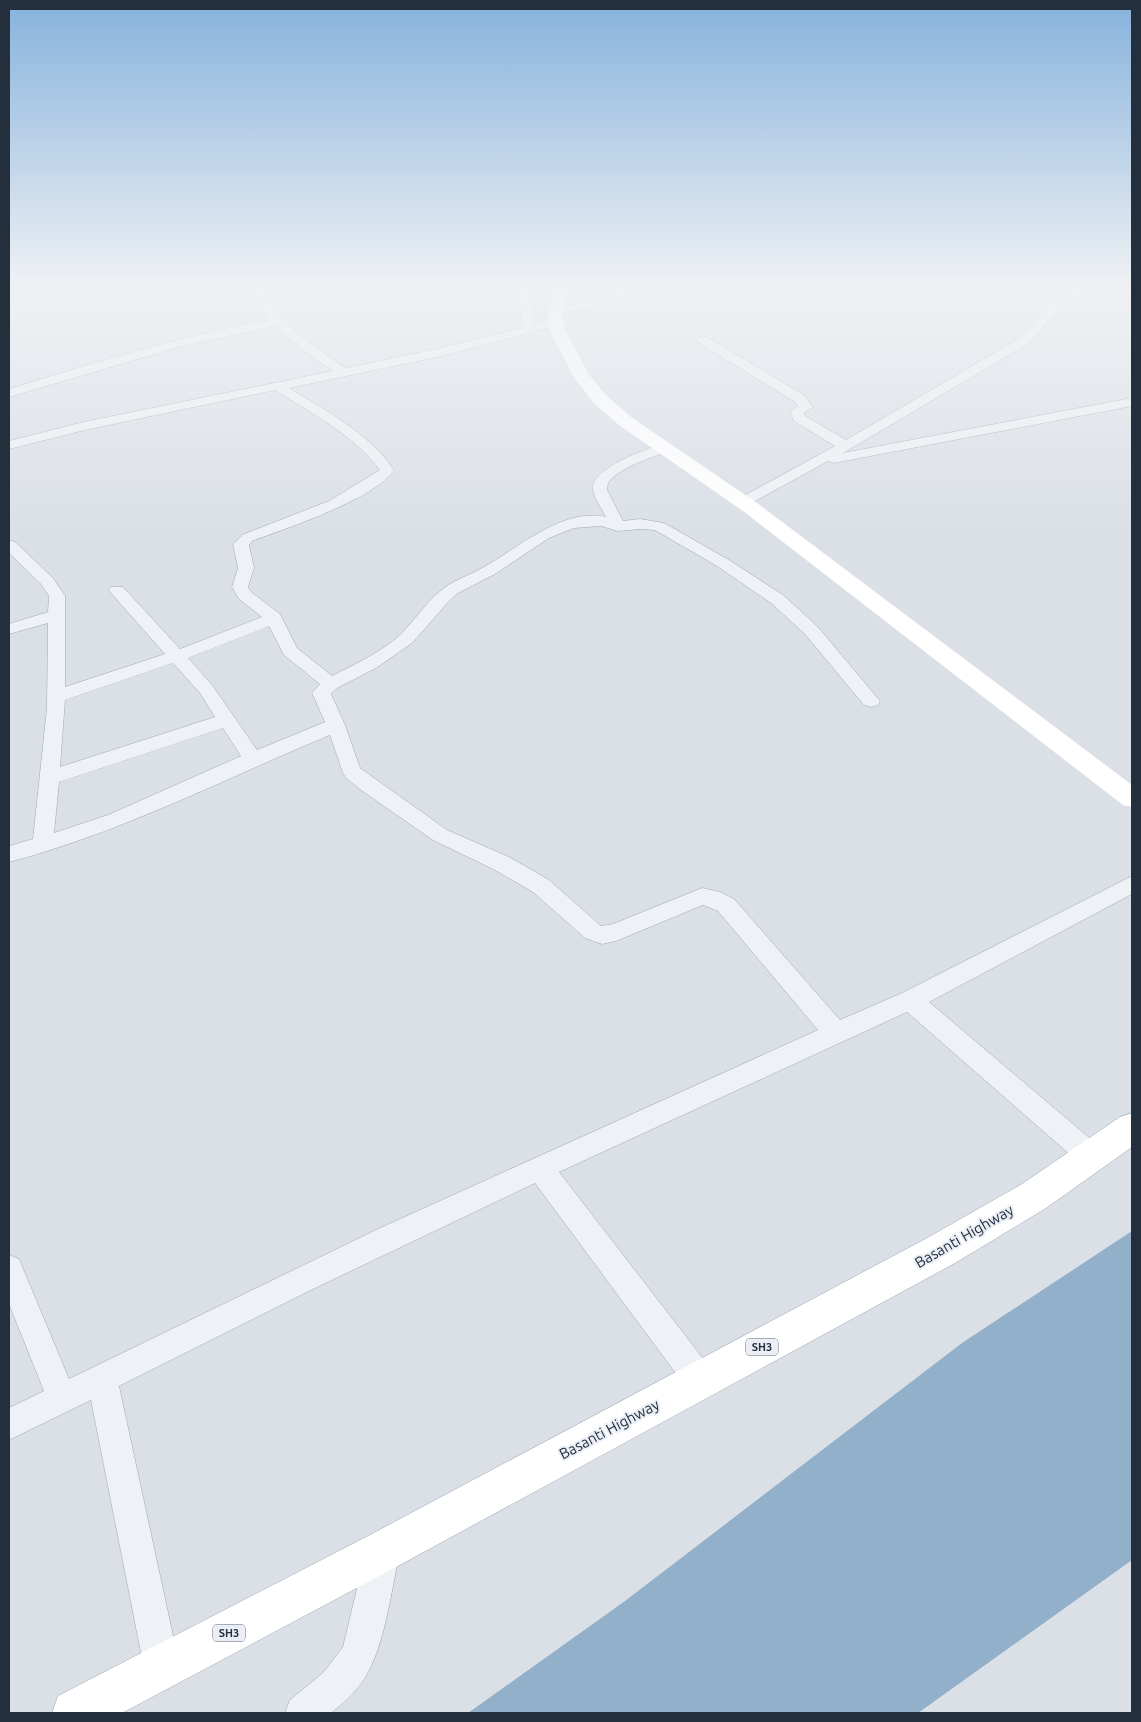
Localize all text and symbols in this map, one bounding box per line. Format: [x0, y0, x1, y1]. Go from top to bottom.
street label: Basanti Highway [912, 1201, 1016, 1271]
road number: SH3 [746, 1338, 778, 1355]
street label: Basanti Highway [556, 1395, 662, 1463]
road number: SH3 [213, 1625, 245, 1642]

